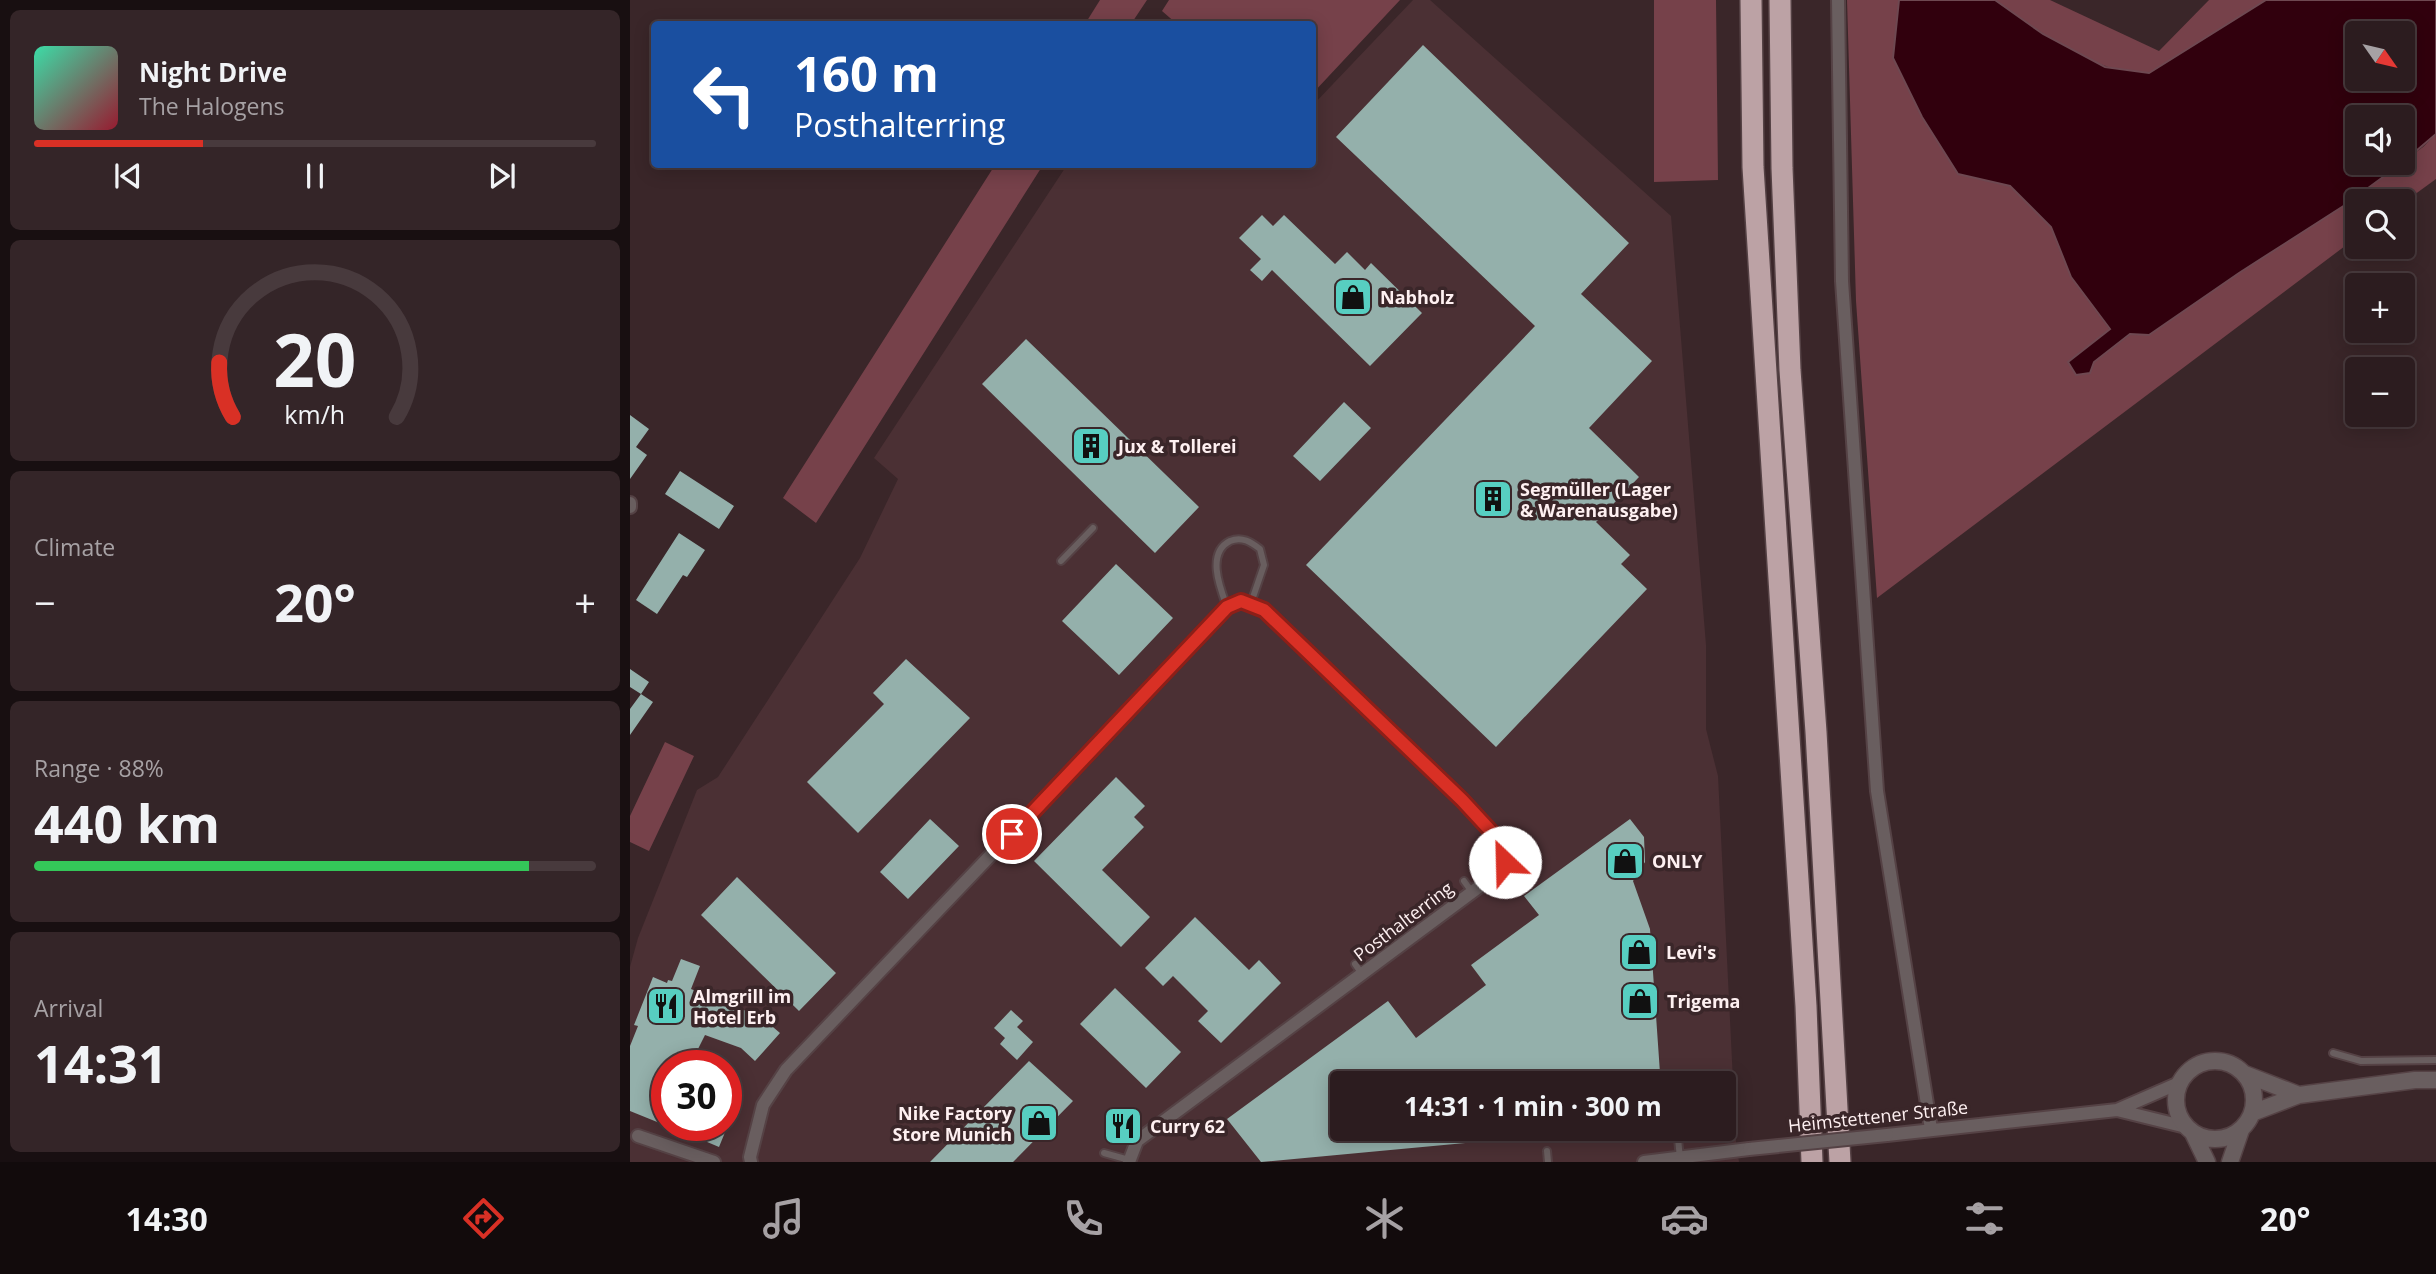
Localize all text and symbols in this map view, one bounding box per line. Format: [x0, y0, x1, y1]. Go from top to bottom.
north arrow [2345, 21, 2415, 91]
map controls [2345, 21, 2415, 427]
text: 160 m [794, 40, 939, 106]
icon: left [679, 49, 770, 140]
text: Night Drive [139, 54, 287, 90]
text: The Halogens [139, 90, 285, 122]
text: Posthalterring [794, 103, 1005, 146]
button: sound [2345, 105, 2415, 175]
icon: previous [109, 157, 147, 195]
icon: pause [296, 157, 334, 195]
icon: next [483, 157, 521, 195]
button: search [2345, 189, 2415, 259]
button: + [2345, 273, 2415, 343]
shop icon: Nabholz [1332, 276, 1374, 318]
place label: Nabholz [1380, 285, 1454, 309]
text: 20 [273, 309, 357, 408]
button: − [2345, 357, 2415, 427]
text: km/h [285, 396, 345, 430]
building icon: Jux & Tollerei [1070, 425, 1112, 467]
place label: Jux & Tollerei [1116, 434, 1237, 458]
place label: Segmüller (Lager & Warenausgabe) [1520, 477, 1678, 522]
building icon: Segmüller (Lager & Warenausgabe) [1472, 478, 1514, 520]
text: Climate [34, 531, 115, 563]
text: 20° [274, 566, 356, 637]
text: − [34, 576, 56, 628]
text: + [574, 576, 596, 628]
text: Range · 88% [34, 752, 164, 784]
text: 440 km [34, 787, 220, 858]
pin [982, 804, 1042, 864]
icon: arrive [993, 815, 1031, 853]
position arrow [1468, 825, 1542, 899]
shop icon: ONLY [1604, 840, 1646, 882]
place label: ONLY [1652, 849, 1703, 873]
street label: Posthalterring [1348, 876, 1458, 966]
shop icon: Levi's [1618, 931, 1660, 973]
place label: Levi's [1666, 940, 1716, 964]
shop icon: Trigema [1619, 980, 1661, 1022]
place label: Almgrill im Hotel Erb [693, 984, 791, 1029]
restaurant icon: Almgrill im Hotel Erb [645, 985, 687, 1027]
place label: Trigema [1667, 989, 1740, 1013]
text: Arrival [34, 992, 103, 1024]
text: 14:31 [34, 1027, 168, 1098]
speed limit sign: 30 [651, 1050, 742, 1141]
text: 14:31 · 1 min · 300 m [1404, 1088, 1662, 1124]
street label: Heimstettener Straße [1787, 1095, 1969, 1137]
place label: Nike Factory Store Munich [892, 1101, 1013, 1146]
shop icon: Nike Factory Store Munich [1018, 1102, 1060, 1144]
restaurant icon: Curry 62 [1102, 1105, 1144, 1147]
place label: Curry 62 [1150, 1114, 1225, 1138]
icon: directions [459, 1194, 508, 1243]
icon: music [759, 1194, 808, 1243]
icon: phone [1059, 1194, 1108, 1243]
icon: climate [1360, 1194, 1409, 1243]
icon: car [1660, 1194, 1709, 1243]
icon: filters [1960, 1194, 2009, 1243]
text: 14:30 [126, 1197, 208, 1240]
text: 20° [2260, 1197, 2310, 1240]

